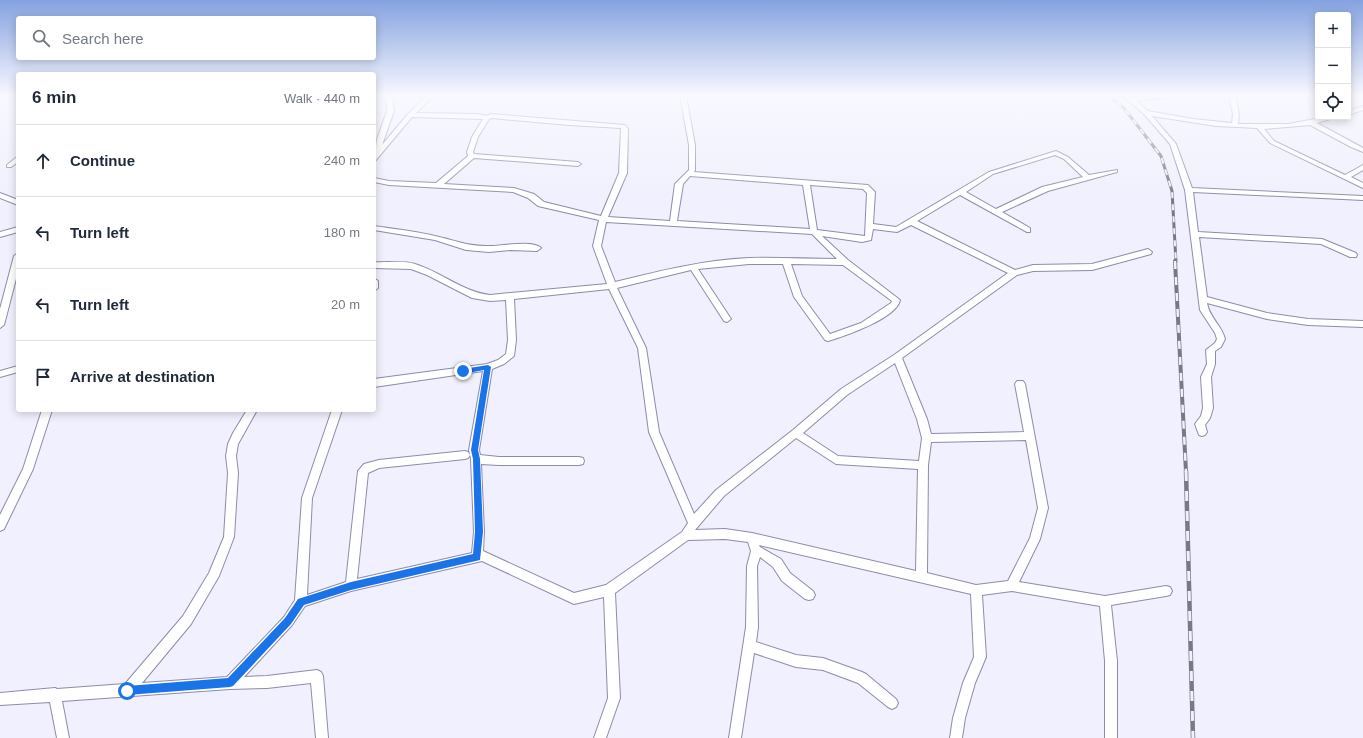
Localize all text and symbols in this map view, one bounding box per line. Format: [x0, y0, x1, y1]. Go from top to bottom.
map controls [1315, 12, 1351, 120]
button: + [1315, 12, 1351, 48]
search box [16, 16, 376, 60]
icon: search [30, 27, 52, 49]
text: Search here [62, 30, 144, 47]
button: − [1315, 48, 1351, 84]
button: locate [1315, 84, 1351, 120]
text: 6 min [32, 88, 76, 107]
text: Walk · 440 m [284, 91, 360, 106]
icon: ahead [32, 150, 54, 172]
text: Continue [70, 152, 135, 169]
text: 240 m [324, 153, 360, 168]
icon: left [32, 222, 54, 244]
text: Turn left [70, 224, 129, 241]
text: 180 m [324, 225, 360, 240]
icon: left [32, 294, 54, 316]
text: Turn left [70, 296, 129, 313]
text: 20 m [331, 297, 360, 312]
route end [454, 362, 472, 380]
icon: arrive [32, 366, 54, 388]
text: Arrive at destination [70, 368, 215, 385]
route start [118, 682, 136, 700]

